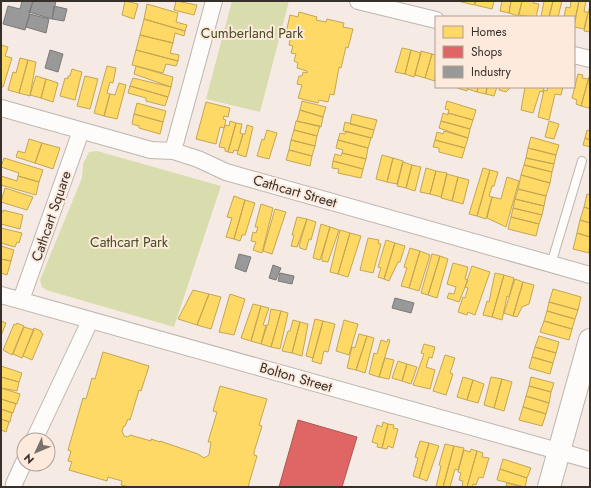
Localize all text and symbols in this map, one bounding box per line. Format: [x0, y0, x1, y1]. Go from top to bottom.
legend [435, 16, 575, 88]
park label: Cumberland Park [201, 23, 304, 43]
text: Homes [471, 23, 507, 41]
text: Shops [471, 43, 502, 61]
text: Industry [471, 63, 512, 81]
street label: Cathcart Square [26, 168, 76, 264]
street label: Cathcart Street [251, 170, 340, 213]
park label: Cathcart Park [90, 232, 169, 252]
street label: Bolton Street [257, 357, 335, 397]
north arrow [16, 432, 56, 472]
text: N [20, 450, 38, 468]

